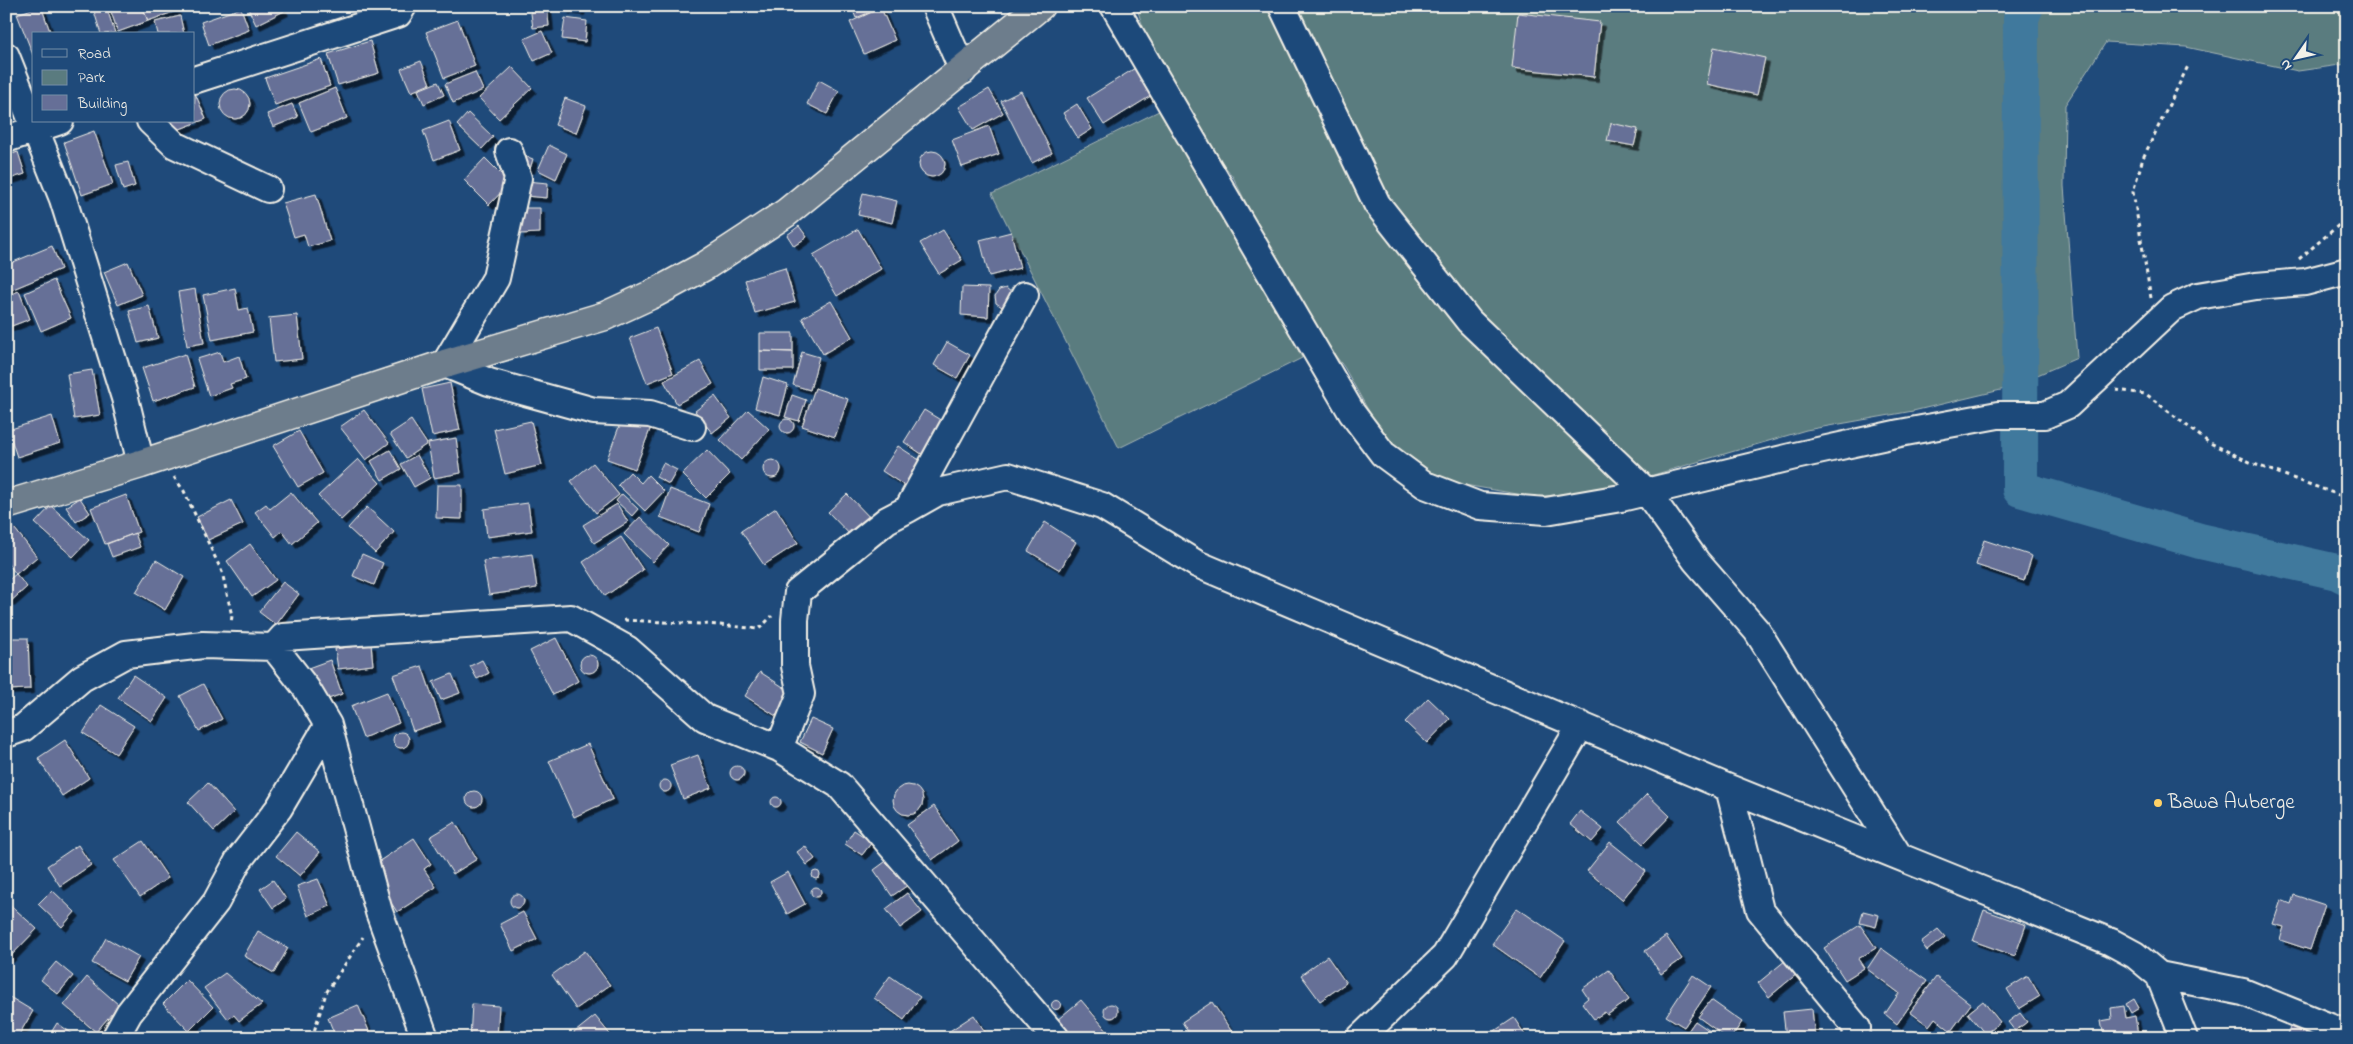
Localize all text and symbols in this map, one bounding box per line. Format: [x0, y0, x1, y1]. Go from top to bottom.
legend [32, 32, 195, 122]
north arrow [2270, 32, 2320, 82]
text: Road [78, 43, 111, 65]
text: N [2275, 55, 2298, 74]
text: Park [78, 67, 106, 89]
text: Building [77, 93, 127, 116]
place label: Bawa Auberge [2167, 788, 2295, 820]
marker: Bawa Auberge [2152, 797, 2164, 809]

